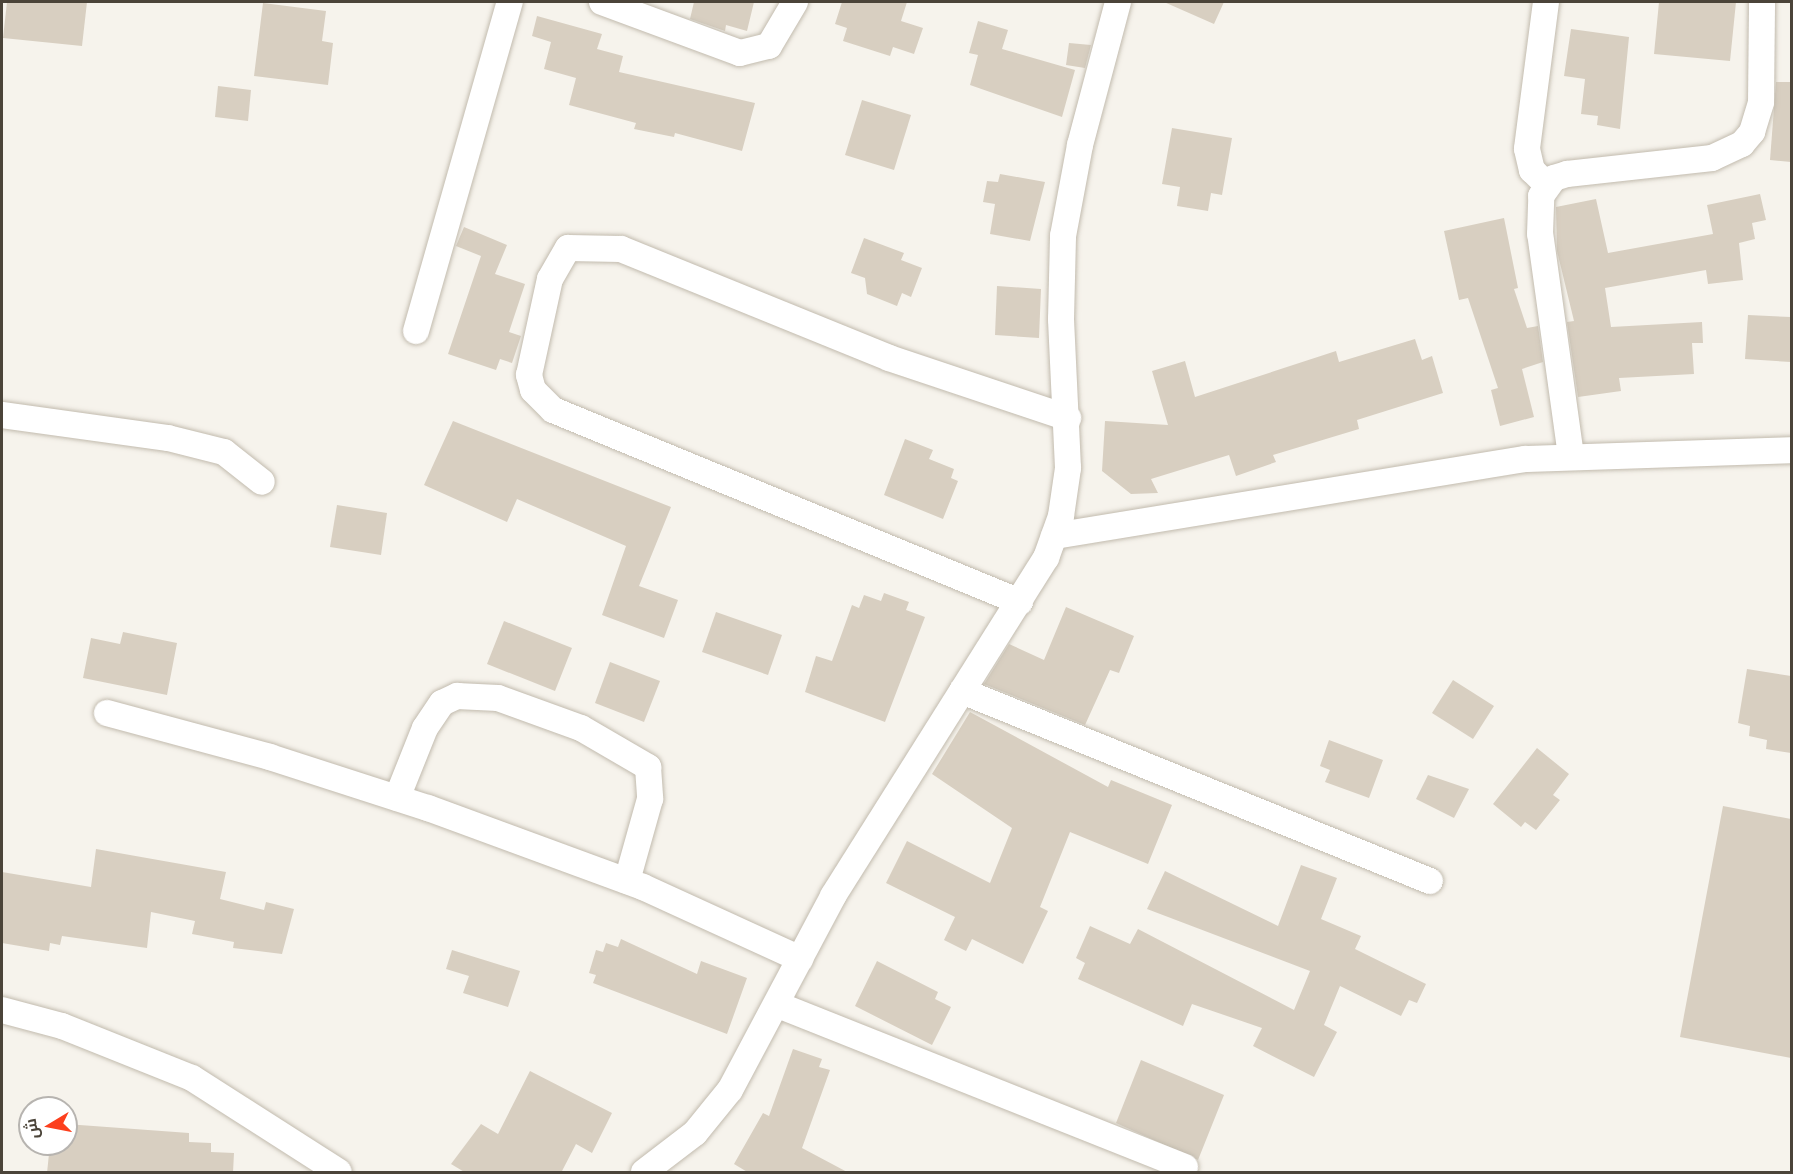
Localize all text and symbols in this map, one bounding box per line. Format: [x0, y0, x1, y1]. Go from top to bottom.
north arrow [18, 1096, 78, 1156]
text: ش [21, 1117, 43, 1141]

